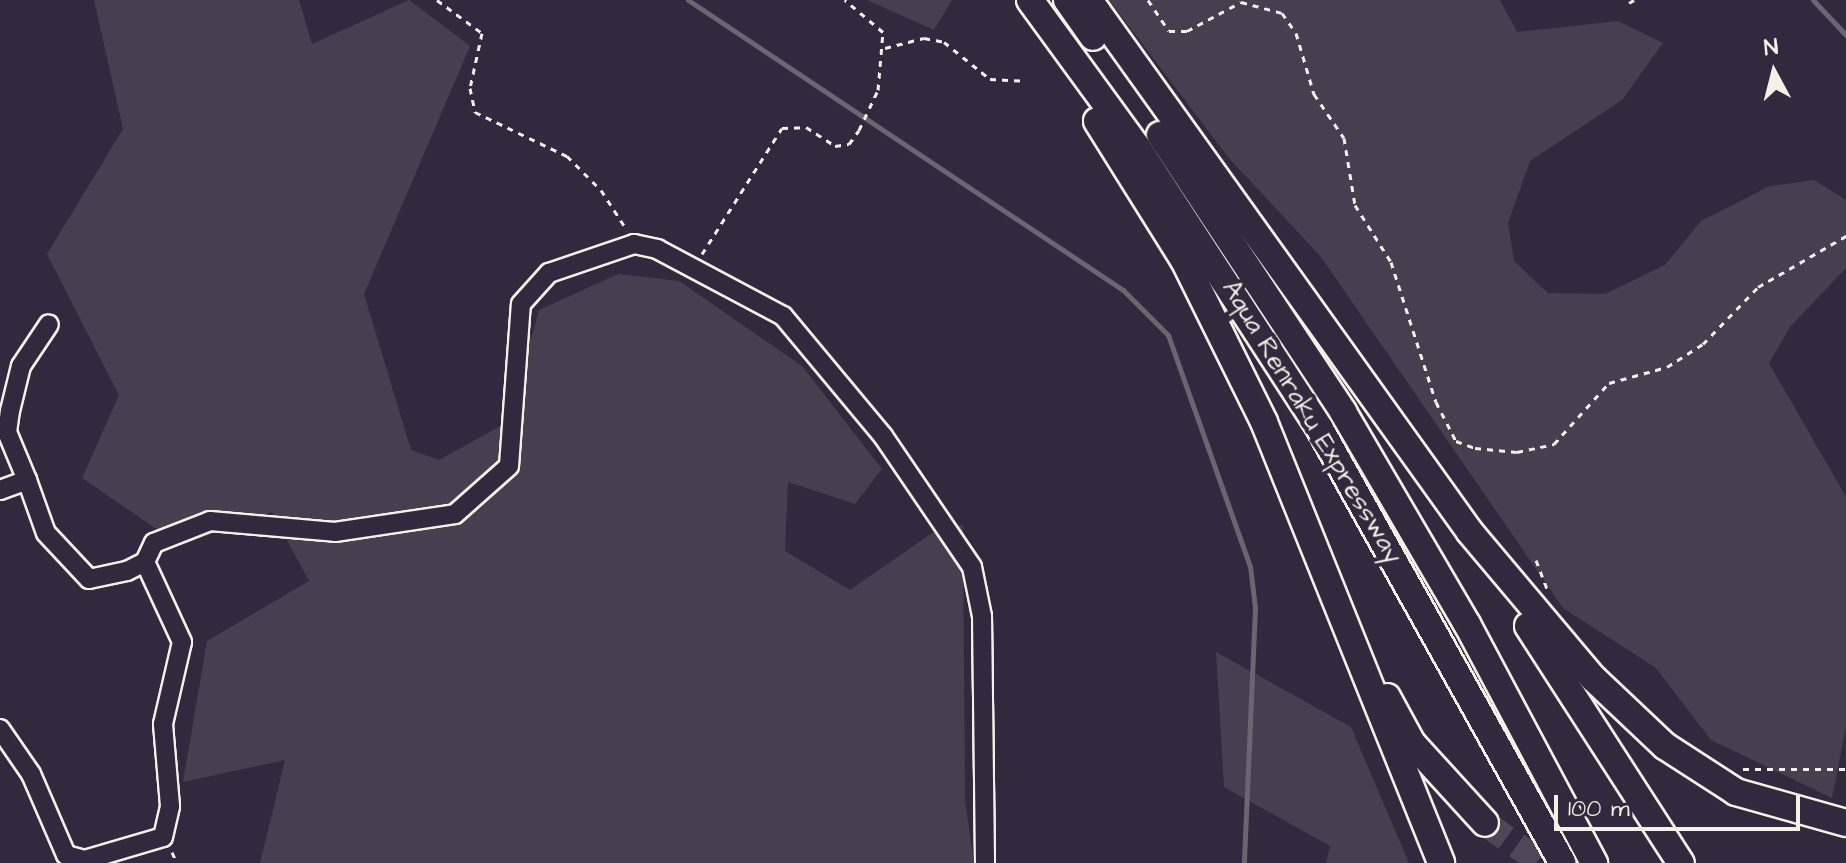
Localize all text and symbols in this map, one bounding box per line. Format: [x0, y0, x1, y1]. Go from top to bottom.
text: N [1762, 31, 1780, 64]
north arrow [1734, 32, 1814, 112]
street label: Aqua Renraku Expressway [1215, 275, 1409, 569]
scale bar [1558, 779, 1804, 829]
text: 100 m [1568, 792, 1630, 826]

